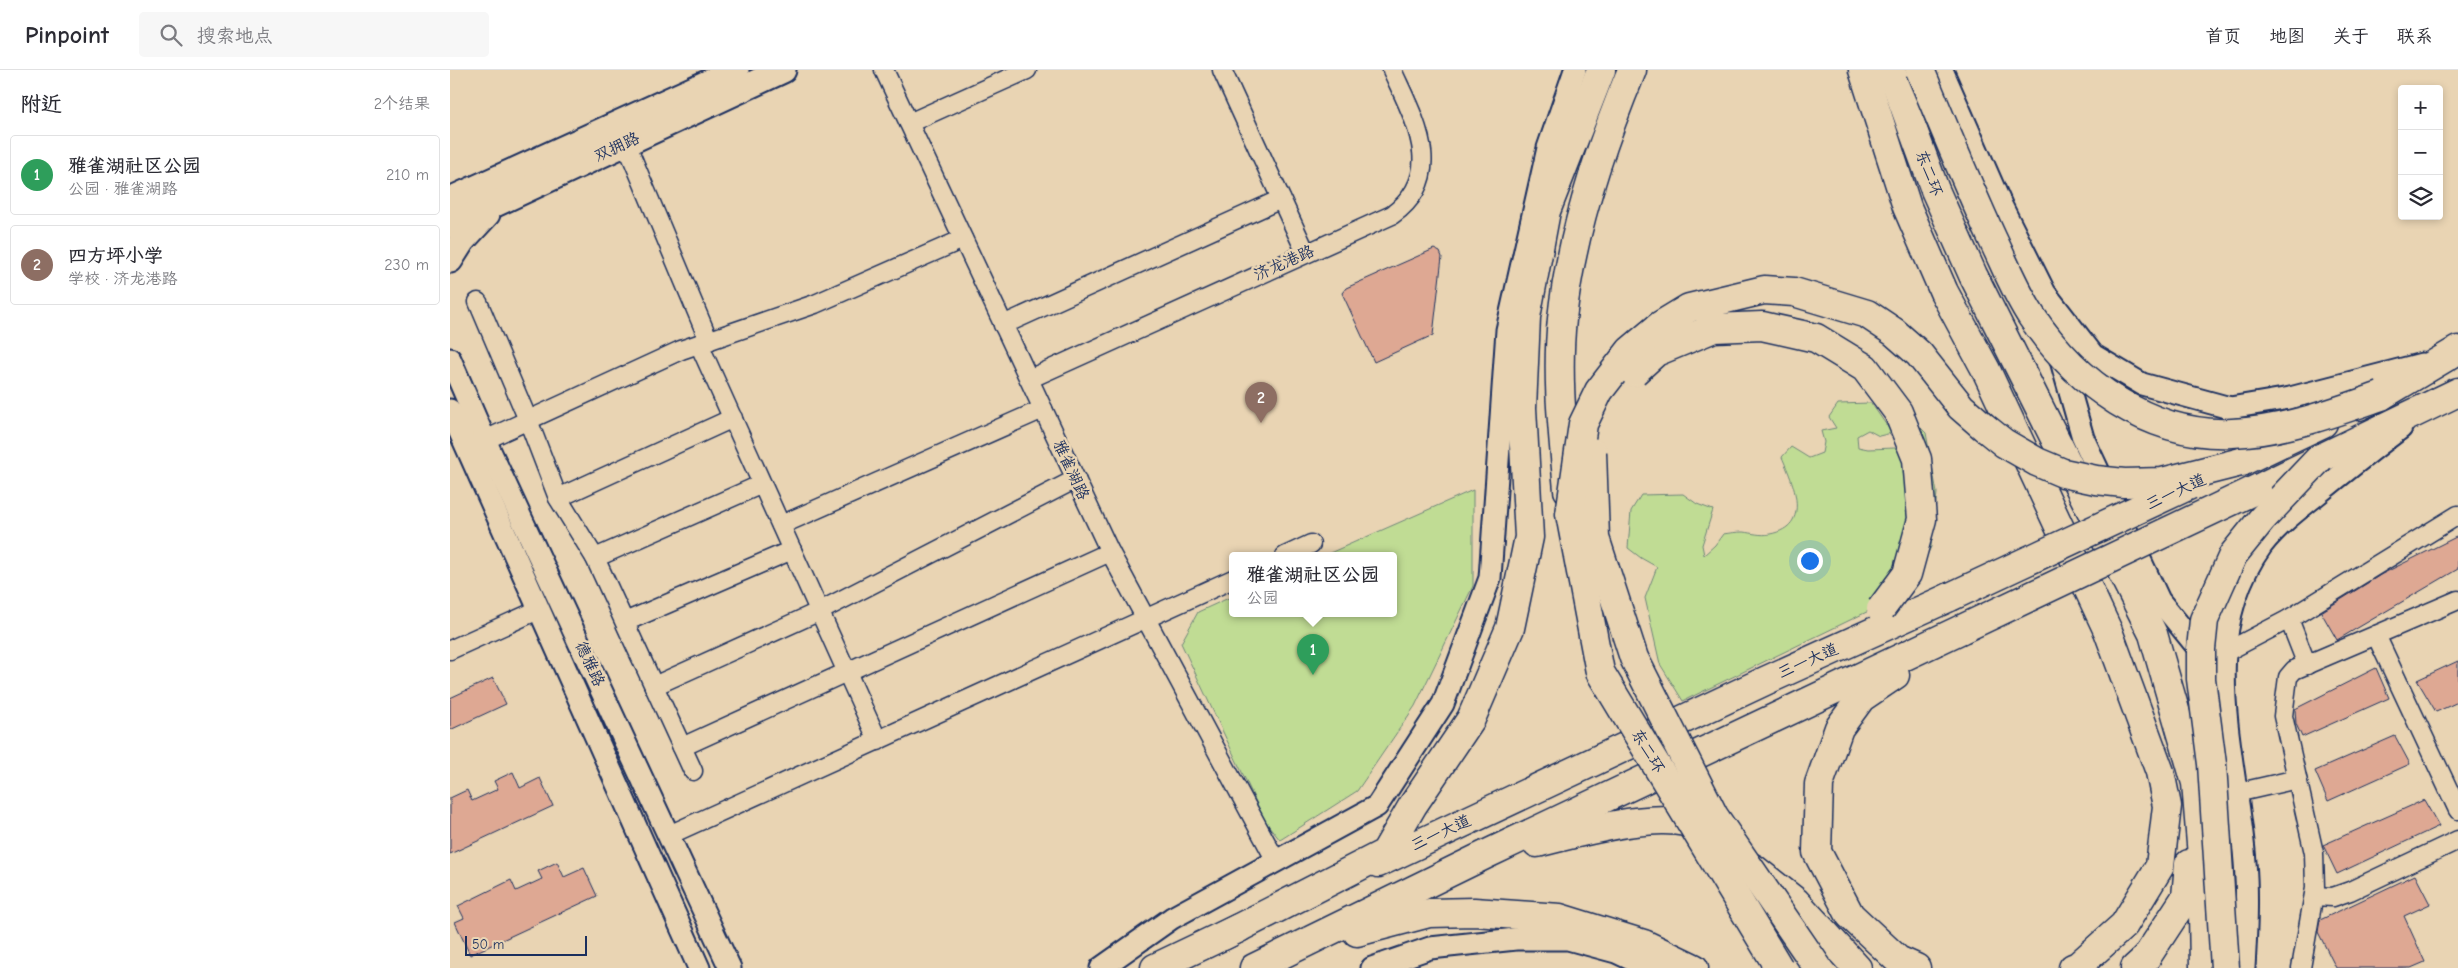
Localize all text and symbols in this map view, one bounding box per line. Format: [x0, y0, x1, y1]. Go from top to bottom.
search box [139, 12, 489, 57]
text: Pinpoint [25, 21, 109, 49]
icon: search [157, 21, 185, 49]
text: 搜索地点 [197, 25, 273, 47]
text: 首页 [2205, 26, 2241, 47]
text: 地图 [2269, 26, 2305, 47]
text: 关于 [2333, 26, 2369, 47]
text: 联系 [2397, 26, 2433, 47]
map controls [2398, 85, 2443, 220]
button: + [2398, 85, 2443, 130]
text: 附近 [20, 92, 62, 116]
text: 2个结果 [374, 95, 430, 113]
street label: 双拥路 [591, 129, 643, 165]
button: − [2398, 130, 2443, 175]
street label: 东二环 [1912, 147, 1946, 199]
text: 雅雀湖社区公园 [68, 155, 201, 177]
text: 1 [34, 166, 40, 184]
text: 210 m [386, 166, 429, 184]
button: layers [2398, 175, 2443, 220]
text: 公园 · 雅雀湖路 [68, 180, 178, 198]
street label: 济龙港路 [1251, 242, 1317, 284]
text: 四方坪小学 [68, 245, 163, 267]
text: 2 [33, 256, 41, 274]
text: 230 m [384, 256, 429, 274]
text: 学校 · 济龙港路 [68, 270, 178, 288]
pin: 2 [1245, 382, 1277, 423]
street label: 雅雀湖路 [1049, 437, 1093, 503]
street label: 三一大道 [2143, 470, 2209, 514]
your location [1797, 548, 1823, 574]
popup [1229, 552, 1397, 617]
text: 雅雀湖社区公园 [1246, 564, 1380, 586]
text: 公园 [1246, 589, 1279, 607]
pin: 1 [1297, 634, 1329, 675]
street label: 德雅路 [572, 638, 608, 690]
street label: 三一大道 [1775, 640, 1841, 682]
street label: 东二环 [1628, 726, 1668, 776]
street label: 三一大道 [1408, 811, 1474, 855]
scale bar [465, 933, 588, 956]
text: 50 m [472, 936, 504, 953]

